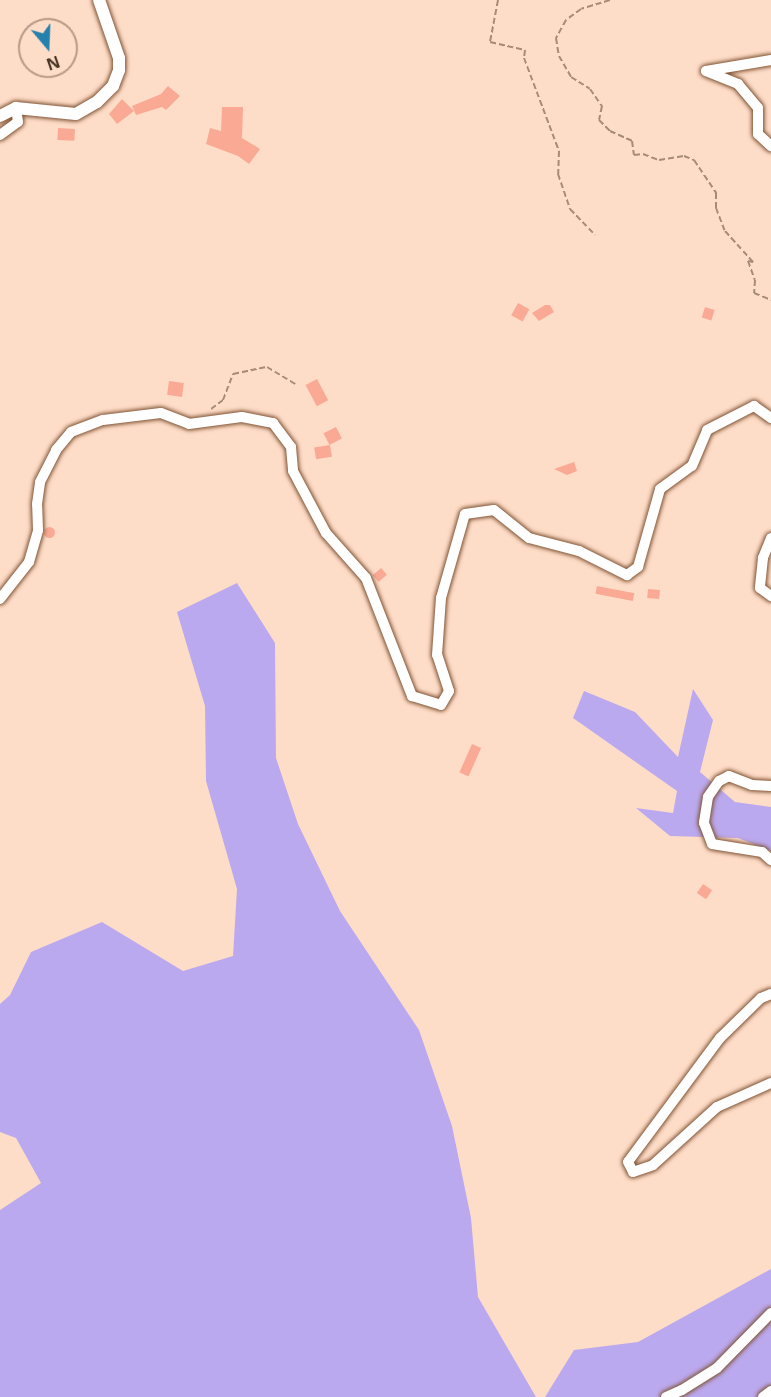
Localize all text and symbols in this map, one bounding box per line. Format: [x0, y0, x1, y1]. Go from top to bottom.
north arrow [18, 18, 78, 78]
text: N [43, 51, 63, 76]

